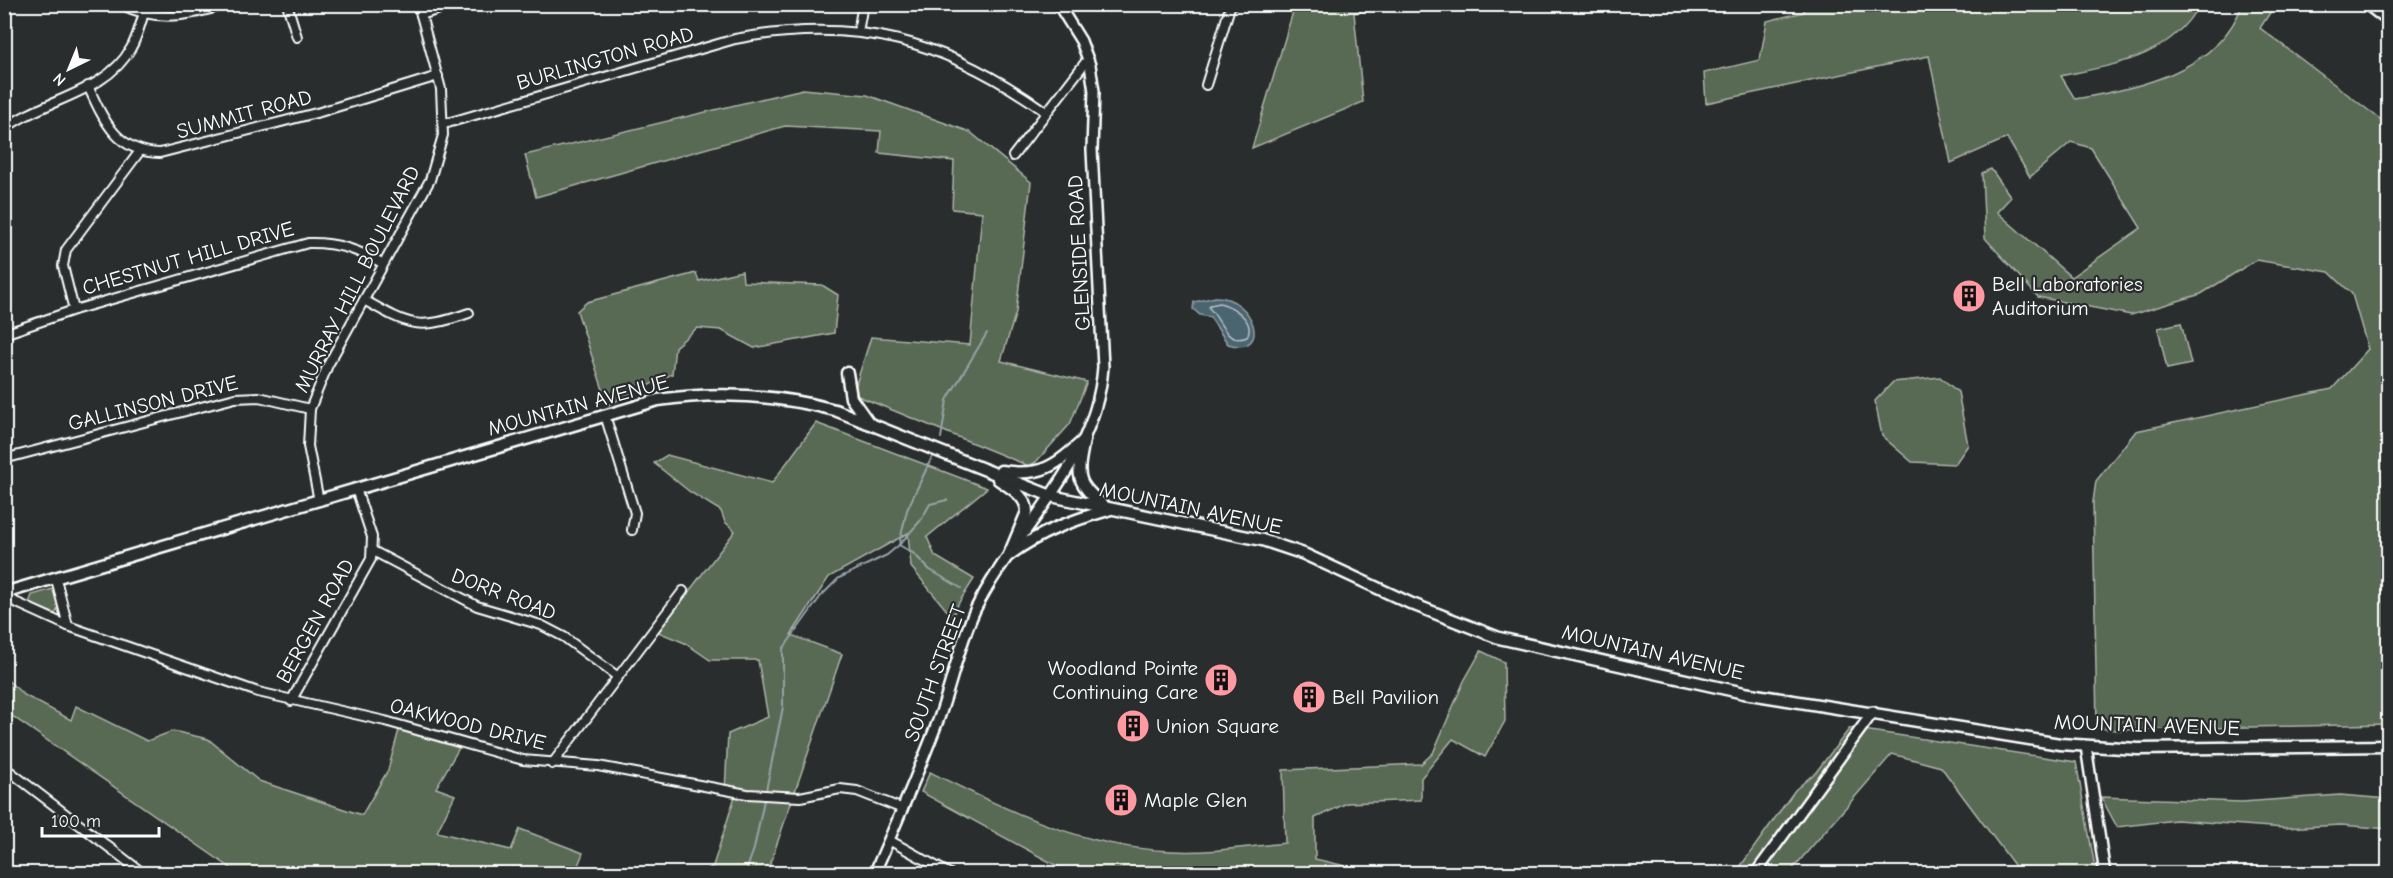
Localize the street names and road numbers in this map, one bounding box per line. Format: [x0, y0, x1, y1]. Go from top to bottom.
street label: BURLINGTON ROAD [514, 21, 696, 95]
street label: SUMMIT ROAD [174, 84, 314, 144]
street label: MURRAY HILL BOULEVARD [289, 162, 425, 396]
street label: GLENSIDE ROAD [1063, 174, 1095, 332]
street label: CHESTNUT HILL DRIVE [79, 216, 297, 300]
street label: MOUNTAIN AVENUE [485, 369, 671, 441]
street label: GALLINSON DRIVE [66, 370, 240, 436]
street label: MOUNTAIN AVENUE [1098, 477, 1284, 539]
street label: BERGEN ROAD [271, 555, 359, 687]
street label: DORR ROAD [448, 563, 560, 625]
street label: SOUTH STREET [899, 601, 971, 745]
street label: MOUNTAIN AVENUE [1560, 619, 1746, 685]
street label: OAKWOOD DRIVE [388, 693, 548, 755]
street label: MOUNTAIN AVENUE [2054, 710, 2240, 740]

